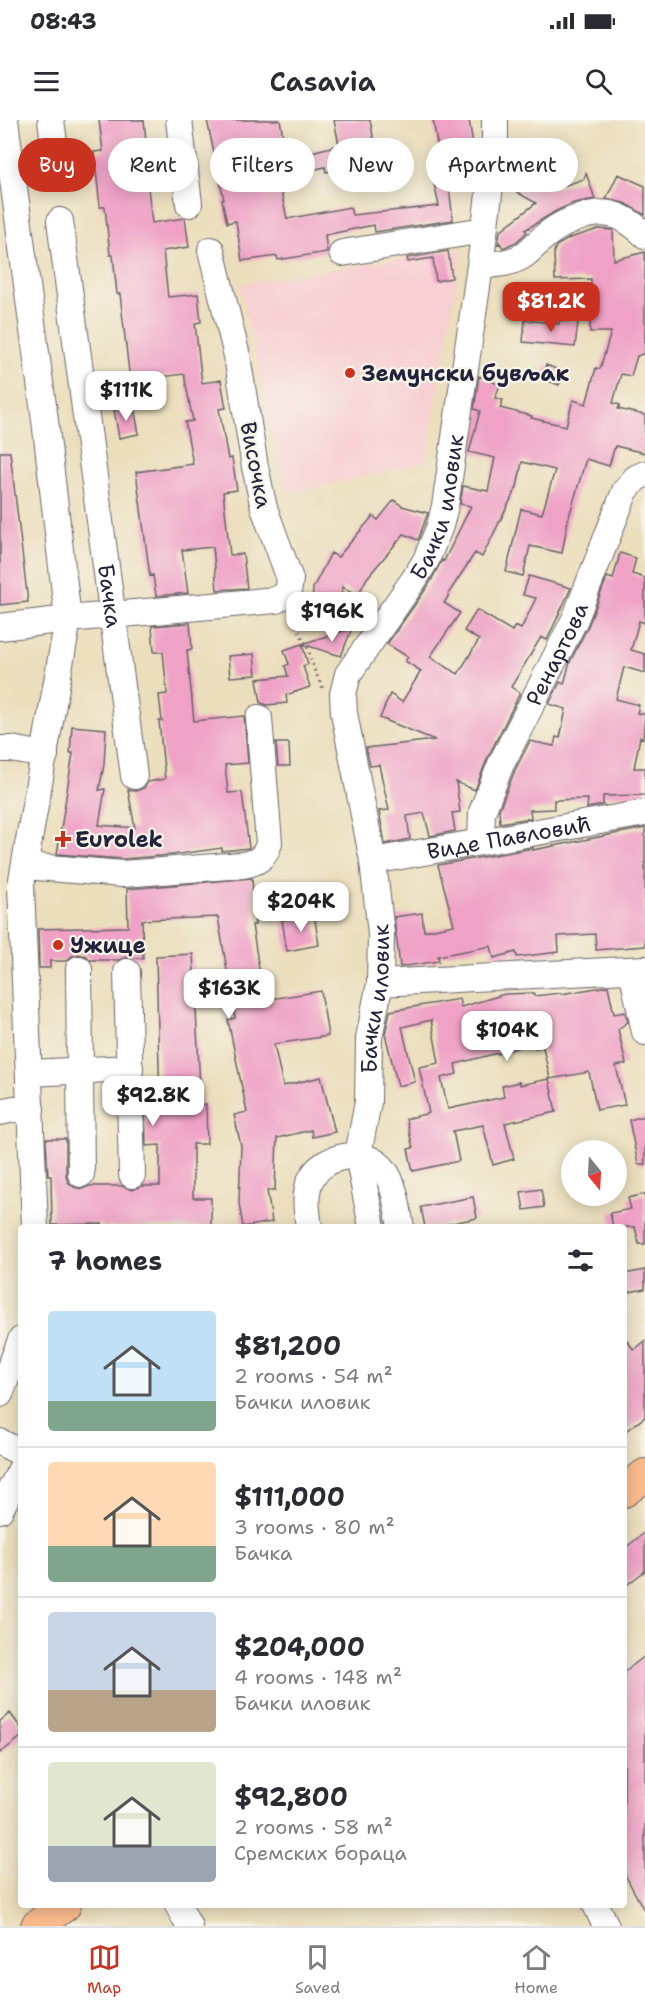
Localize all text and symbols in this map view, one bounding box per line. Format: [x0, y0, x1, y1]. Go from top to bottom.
text: 08:43 [30, 7, 97, 36]
text: Casavia [269, 63, 376, 100]
icon: menu [30, 65, 63, 98]
icon: search [582, 65, 615, 98]
chip: Buy [18, 138, 96, 192]
chip: Rent [108, 138, 198, 192]
chip: Filters [210, 138, 315, 192]
chip: New [327, 138, 414, 192]
chip: Apartment [426, 138, 578, 192]
pin: $81.2K [502, 282, 600, 333]
text: $81.2K [517, 288, 585, 314]
place label: Земунски бувљак [362, 359, 570, 388]
marker: Земунски бувљак [343, 366, 357, 380]
pin: $111K [84, 371, 168, 422]
text: $111K [100, 377, 153, 403]
street label: Височка [233, 419, 279, 511]
street label: Бачки иловик [403, 432, 470, 585]
street label: Бачка [92, 562, 129, 630]
pin: $196K [290, 592, 374, 643]
text: $196K [300, 598, 364, 624]
street label: Ренартова [519, 598, 595, 710]
street label: Виде Павловић [425, 808, 593, 866]
place label: Eurolek [75, 825, 163, 854]
marker: Eurolek [56, 832, 70, 846]
pin: $204K [259, 882, 343, 933]
text: $204K [267, 888, 335, 914]
street label: Бачки иловик [354, 923, 396, 1074]
place label: Ужице [70, 931, 146, 960]
marker: Ужице [51, 938, 65, 952]
pin: $163K [187, 969, 271, 1020]
text: $163K [198, 975, 260, 1001]
pin: $104K [465, 1011, 549, 1062]
text: $104K [475, 1017, 539, 1043]
pin: $92.8K [104, 1076, 202, 1127]
text: $92.8K [116, 1082, 190, 1108]
north arrow [561, 1140, 627, 1206]
map controls [561, 1140, 627, 1206]
text: 7 homes [48, 1243, 162, 1278]
icon: filters [564, 1244, 597, 1277]
text: $81,200 [234, 1328, 341, 1363]
icon: home [96, 1335, 168, 1407]
text: 2 rooms · 54 m² [234, 1363, 393, 1389]
text: Бачки иловик [234, 1389, 370, 1415]
text: $111,000 [234, 1479, 345, 1514]
icon: home [96, 1486, 168, 1558]
text: 3 rooms · 80 m² [234, 1514, 395, 1540]
text: Бачка [234, 1540, 292, 1566]
text: $204,000 [234, 1629, 365, 1664]
icon: home [96, 1636, 168, 1708]
text: 4 rooms · 148 m² [234, 1664, 402, 1690]
text: Бачки иловик [234, 1690, 370, 1716]
text: $92,800 [234, 1779, 348, 1814]
icon: home [96, 1786, 168, 1858]
text: 2 rooms · 58 m² [234, 1814, 393, 1840]
text: Сремских бораца [234, 1840, 407, 1866]
tab: Map [87, 1941, 121, 1998]
tab: Saved [295, 1941, 340, 1998]
tab: Home [514, 1941, 558, 1998]

